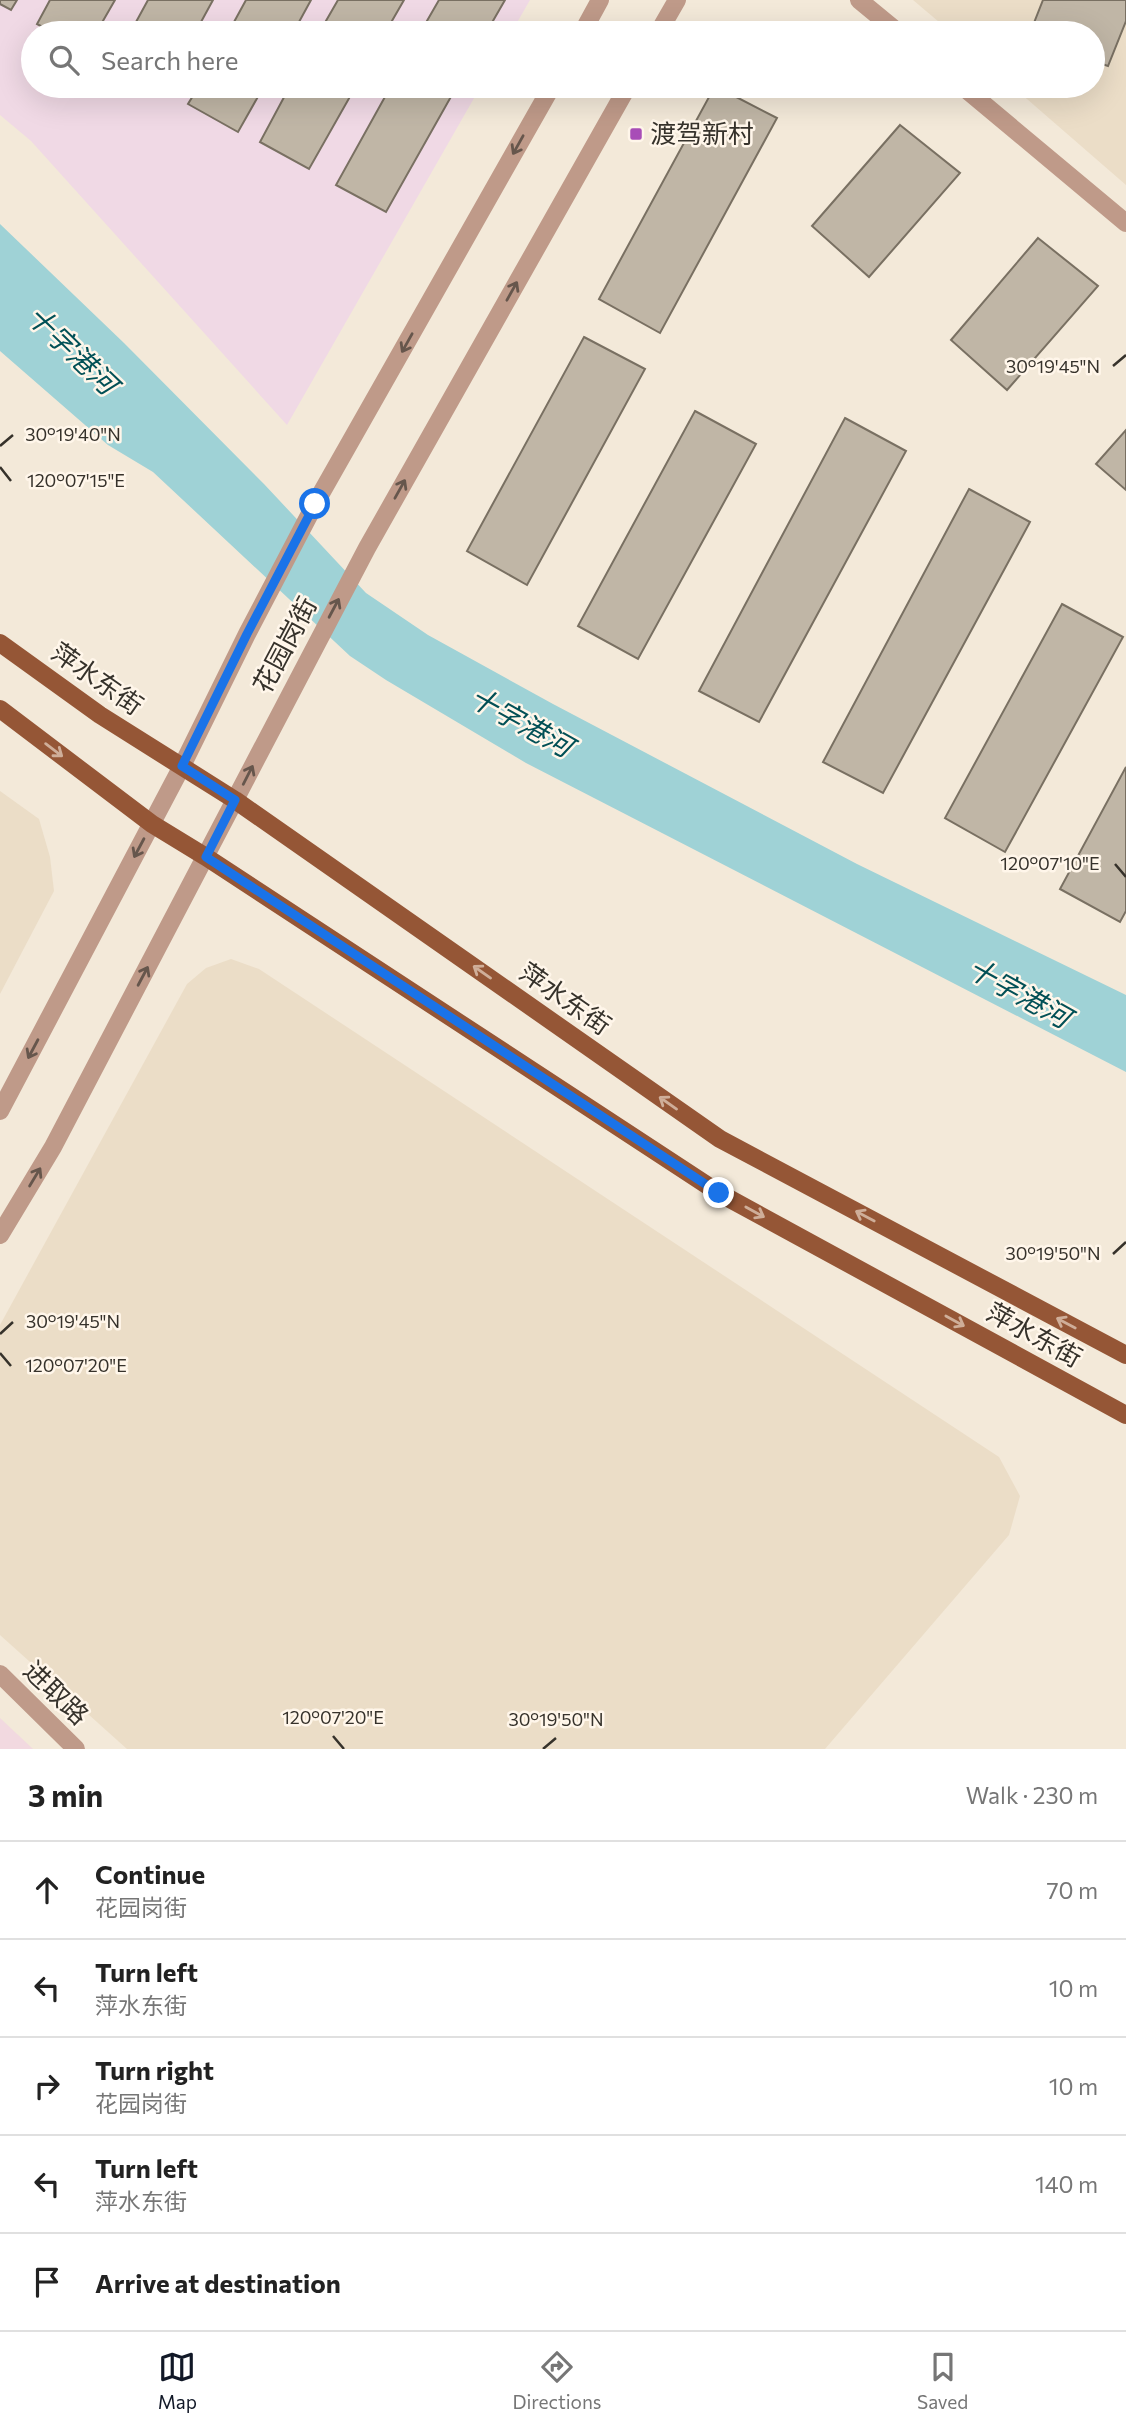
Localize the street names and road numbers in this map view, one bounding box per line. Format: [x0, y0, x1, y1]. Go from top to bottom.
street label: 花园岗街 [246, 591, 322, 697]
street label: 萍水东街 [46, 635, 149, 720]
street label: 萍水东街 [514, 955, 617, 1040]
street label: 萍水东街 [982, 1295, 1088, 1372]
street label: 进取路 [18, 1654, 96, 1730]

